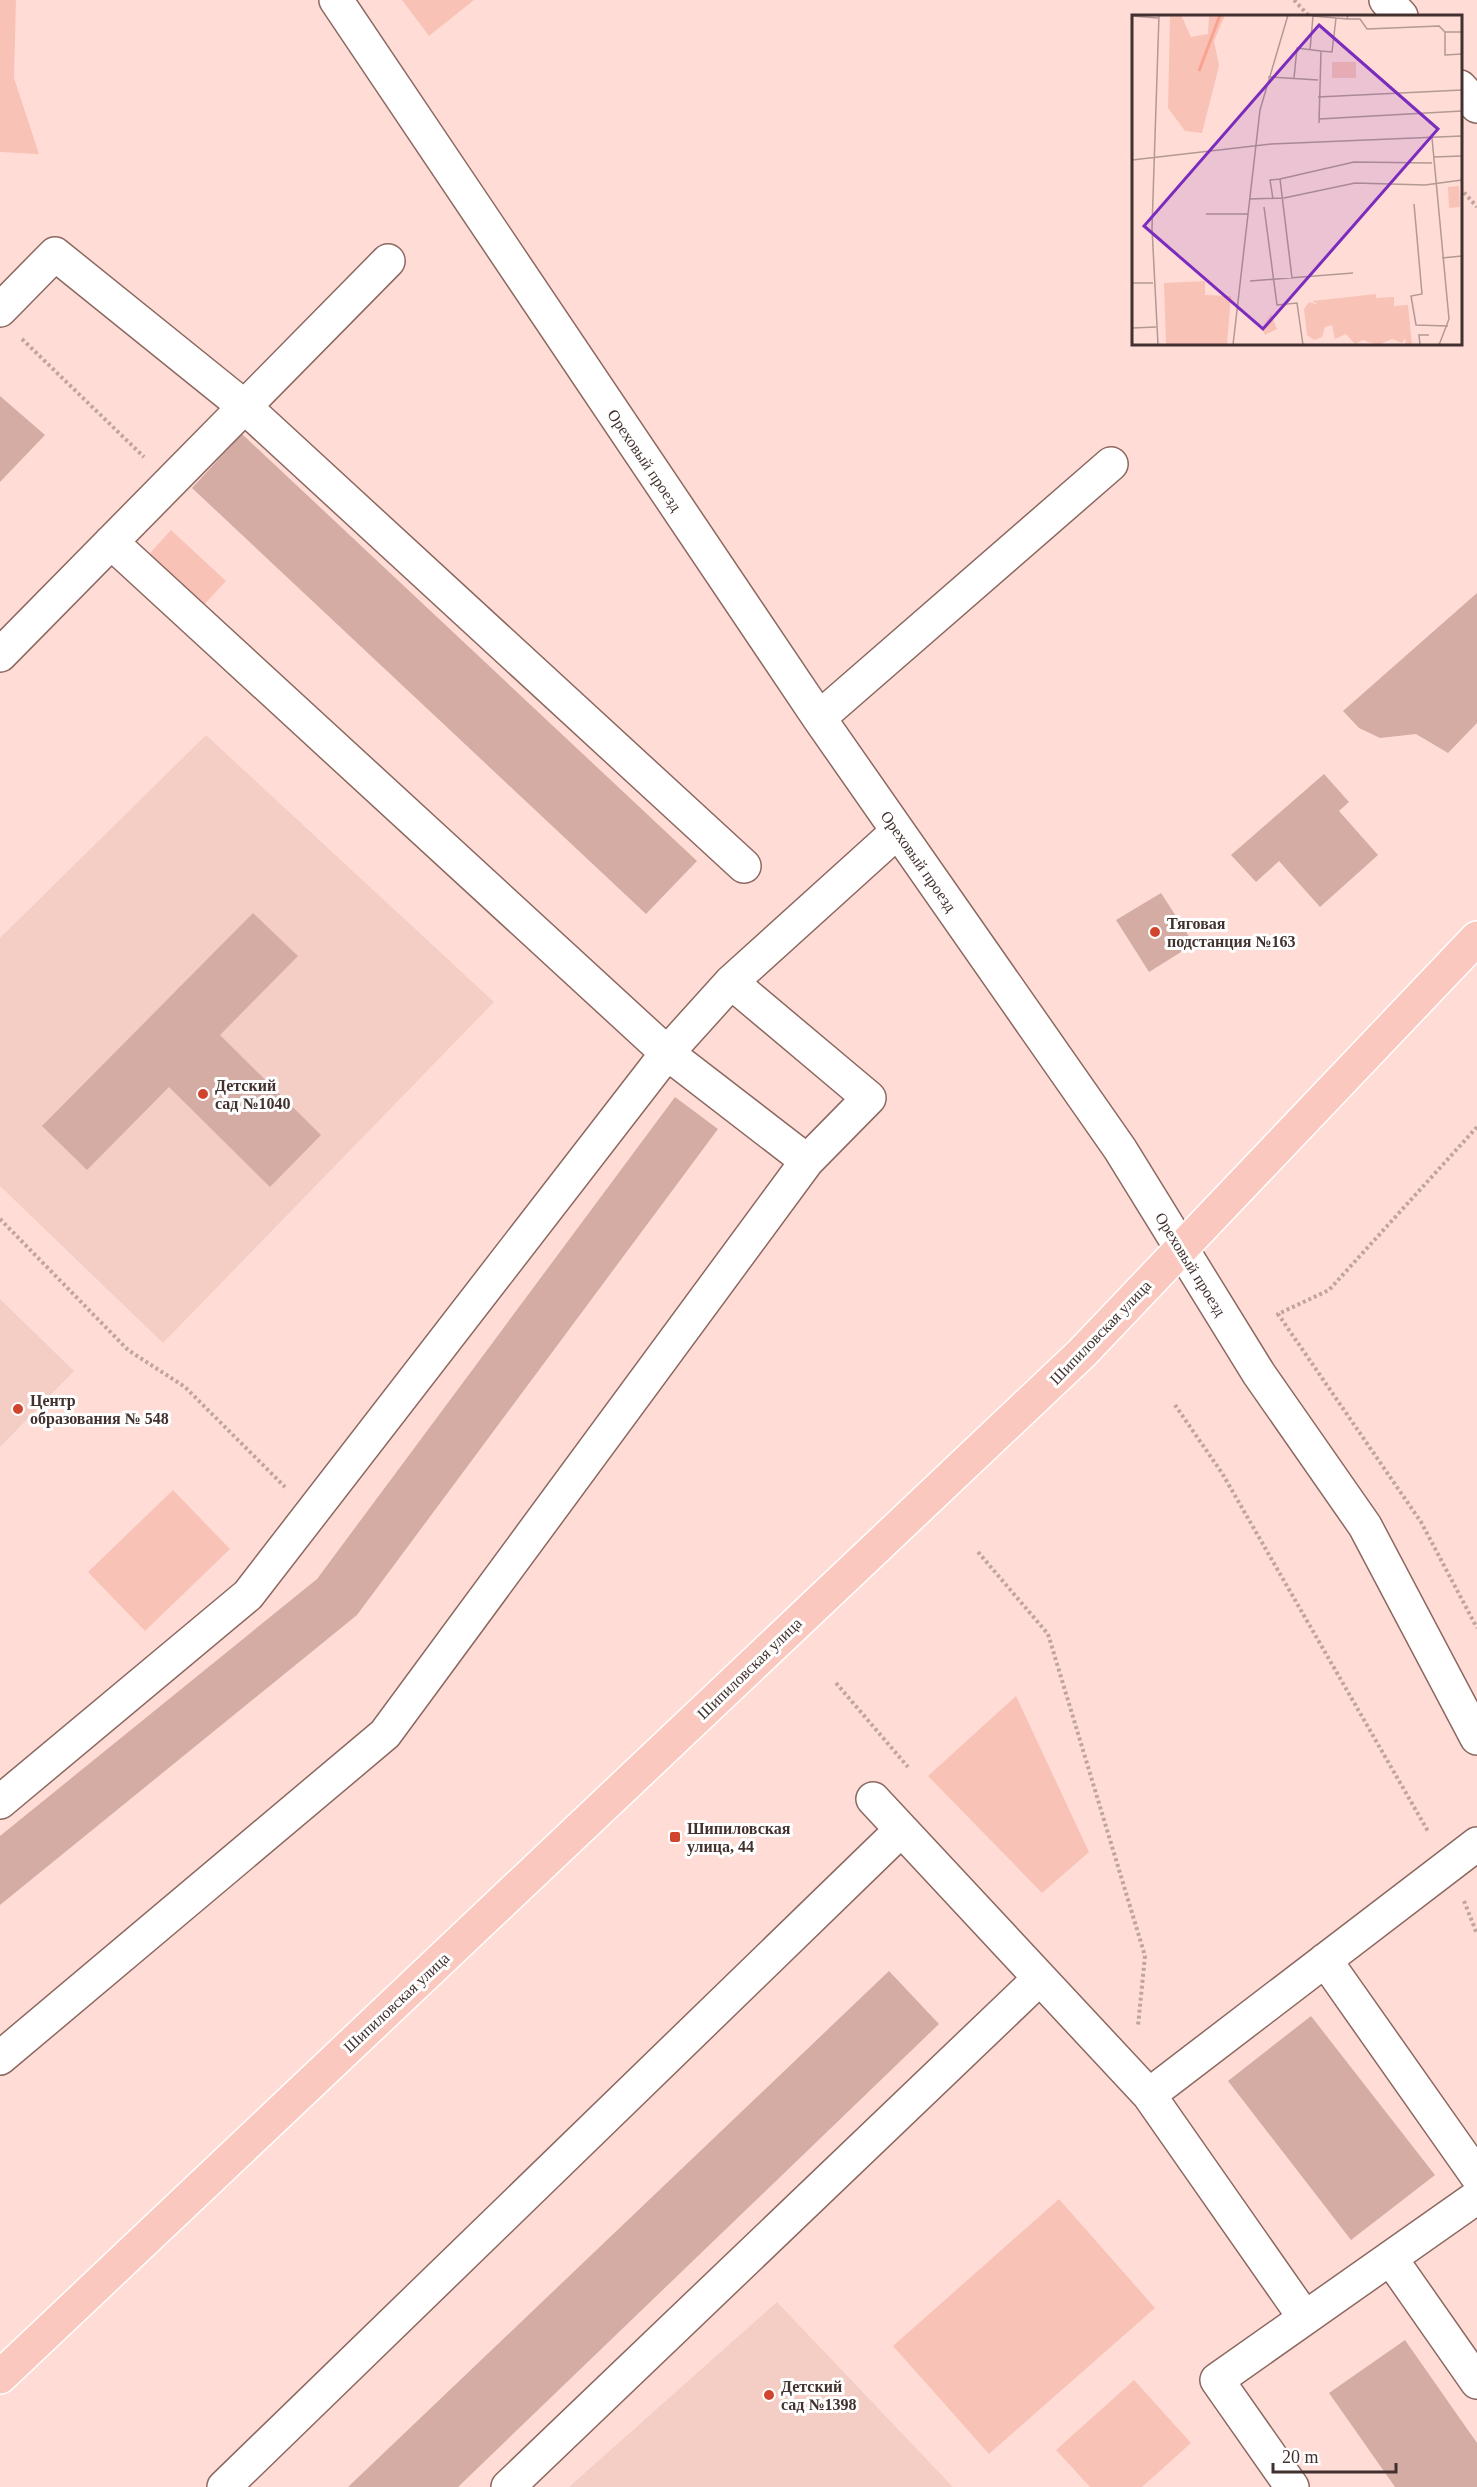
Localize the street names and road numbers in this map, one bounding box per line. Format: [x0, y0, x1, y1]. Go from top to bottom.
street label: Ореховый проезд [603, 406, 685, 515]
street label: Ореховый проезд [877, 808, 960, 915]
street label: Ореховый проезд [1151, 1209, 1229, 1320]
street label: Шипиловская улица [1046, 1277, 1155, 1389]
street label: Шипиловская улица [694, 1614, 806, 1723]
street label: Шипиловская улица [340, 1949, 453, 2056]

